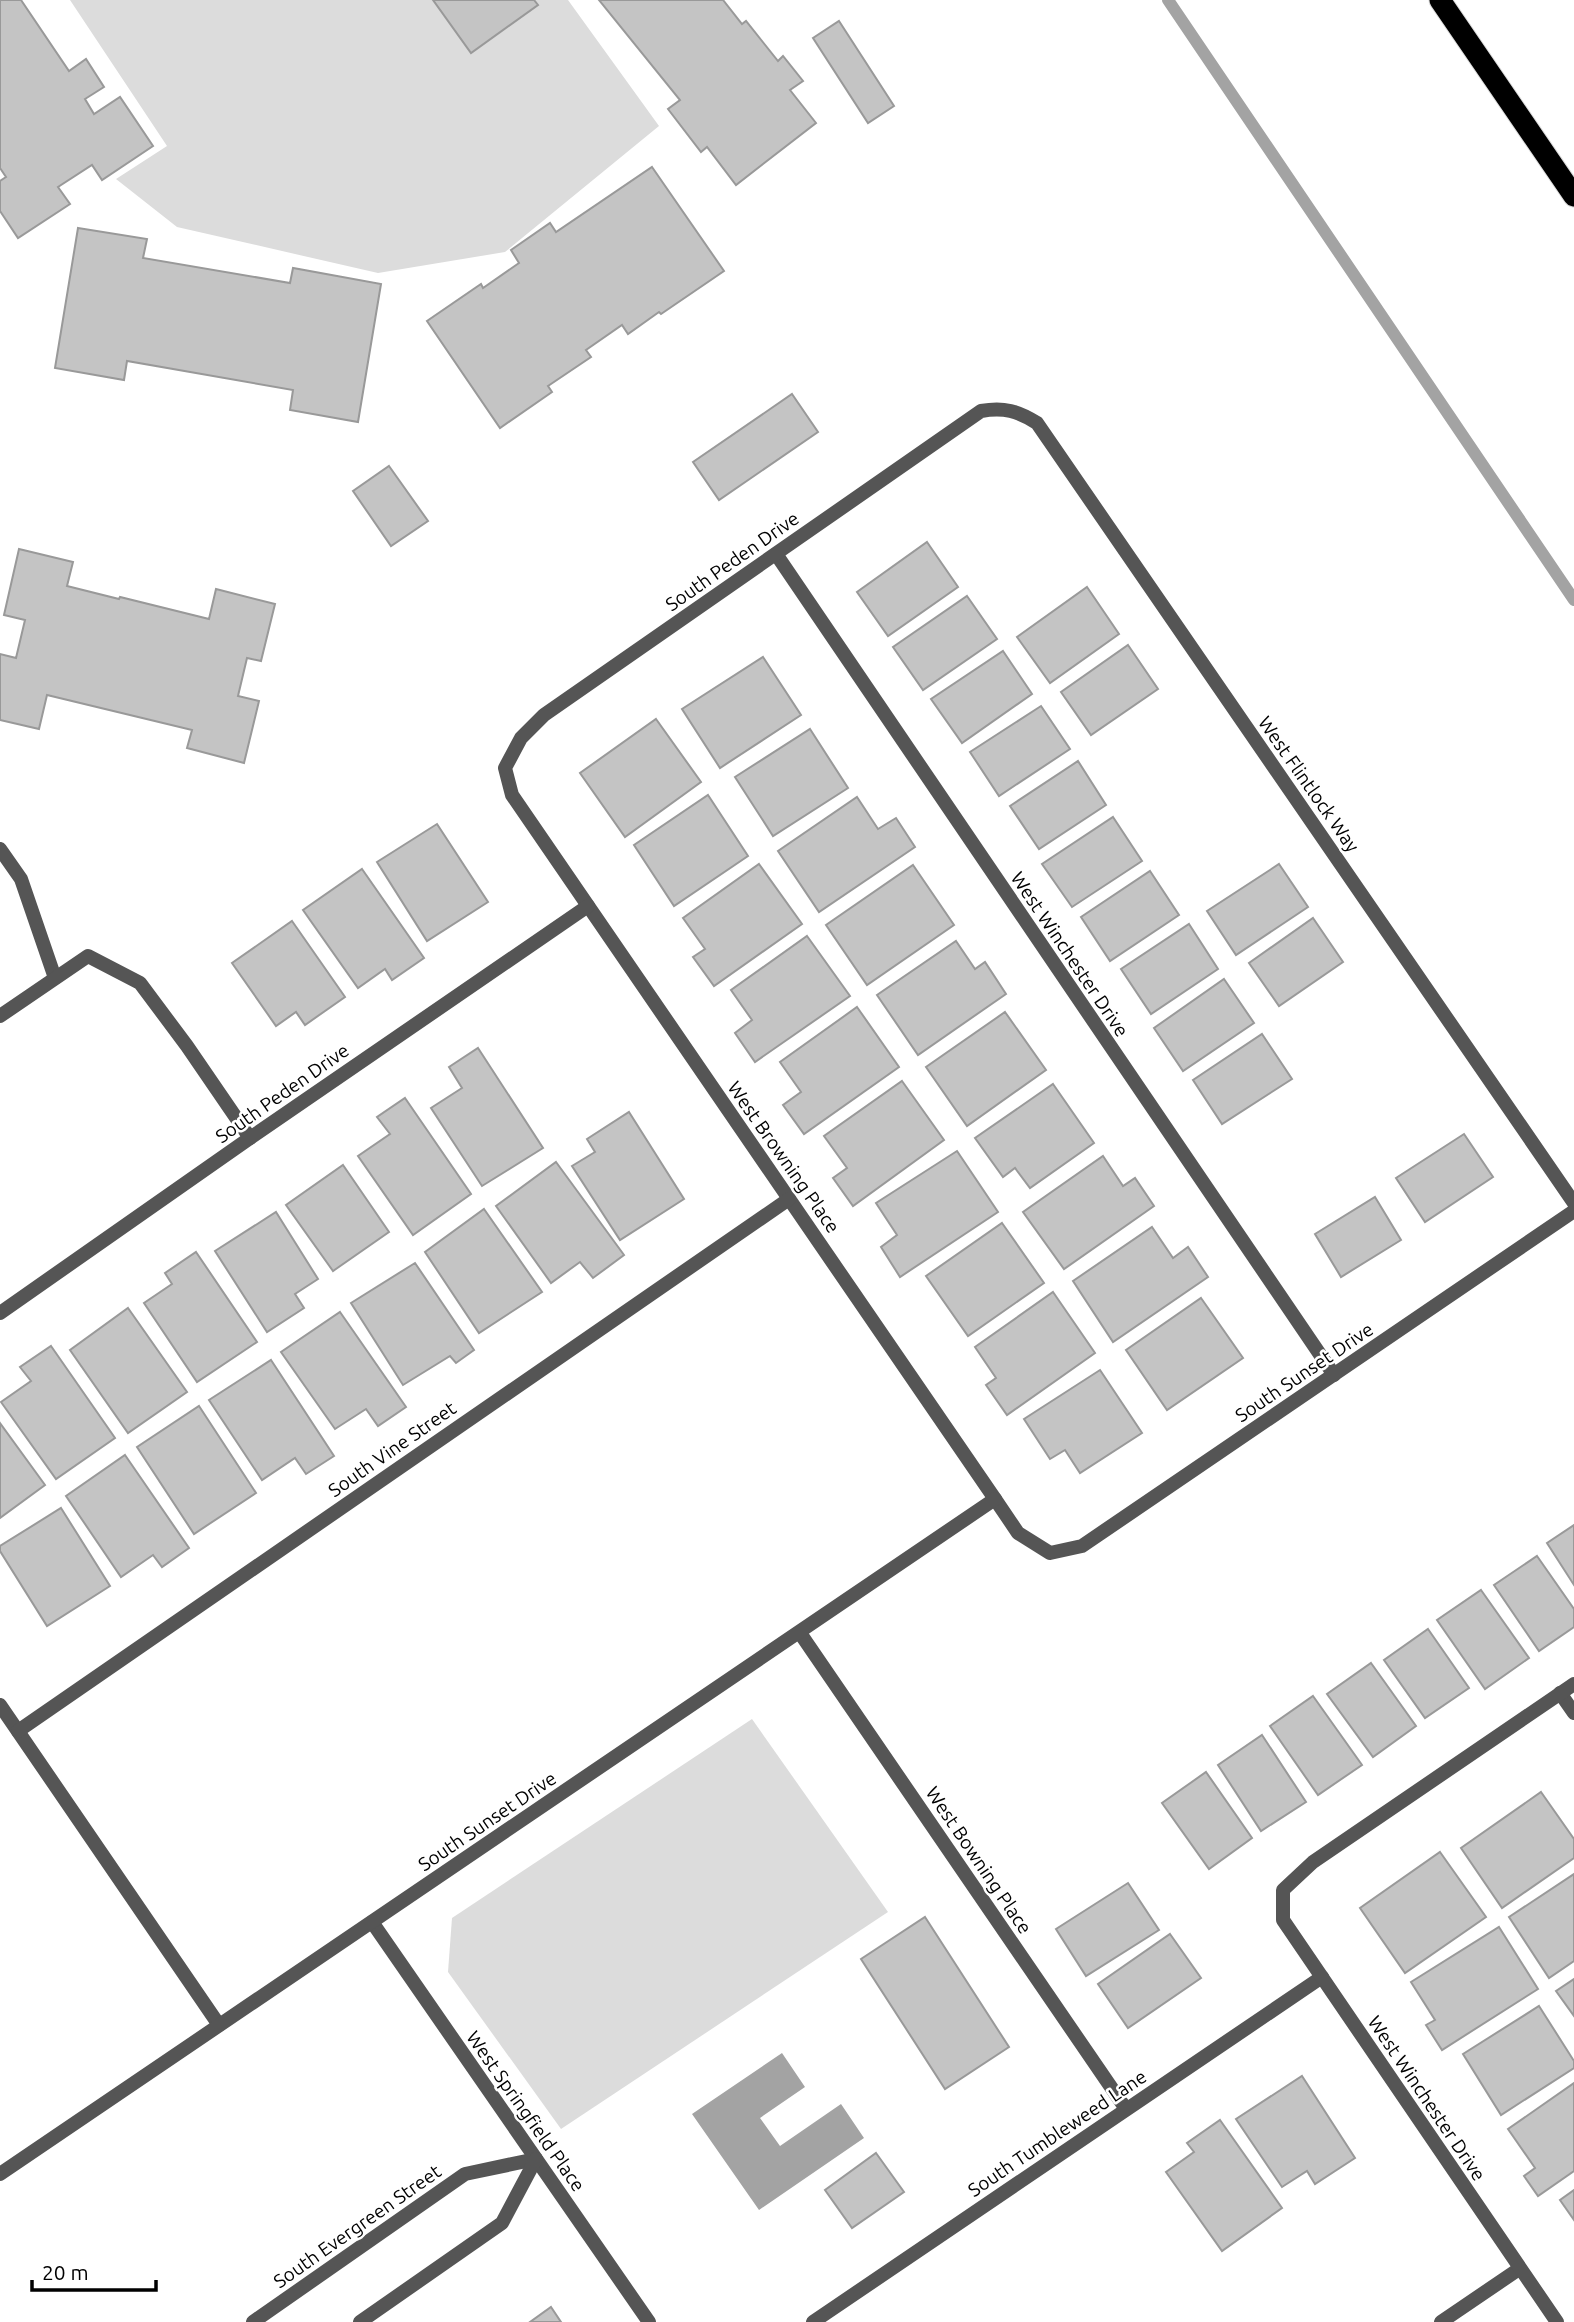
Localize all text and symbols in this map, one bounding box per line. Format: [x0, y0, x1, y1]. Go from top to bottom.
street label: South Peden Drive [661, 507, 803, 615]
street label: West Flintlock Way [1254, 712, 1364, 856]
street label: West Winchester Drive [1007, 867, 1133, 1041]
street label: South Peden Drive [211, 1039, 353, 1147]
street label: West Browning Place [723, 1077, 845, 1237]
street label: South Sunset Drive [1231, 1318, 1377, 1426]
street label: South Vine Street [324, 1396, 460, 1501]
street label: South Sunset Drive [414, 1767, 560, 1875]
street label: West Bowning Place [922, 1782, 1036, 1938]
street label: West Winchester Drive [1364, 2011, 1490, 2185]
street label: West Springfield Place [462, 2027, 590, 2195]
street label: South Tumbleweed Lane [964, 2065, 1150, 2201]
street label: South Evergreen Street [269, 2160, 445, 2292]
scale bar [32, 2248, 156, 2292]
text: 20 m [42, 2260, 89, 2284]

